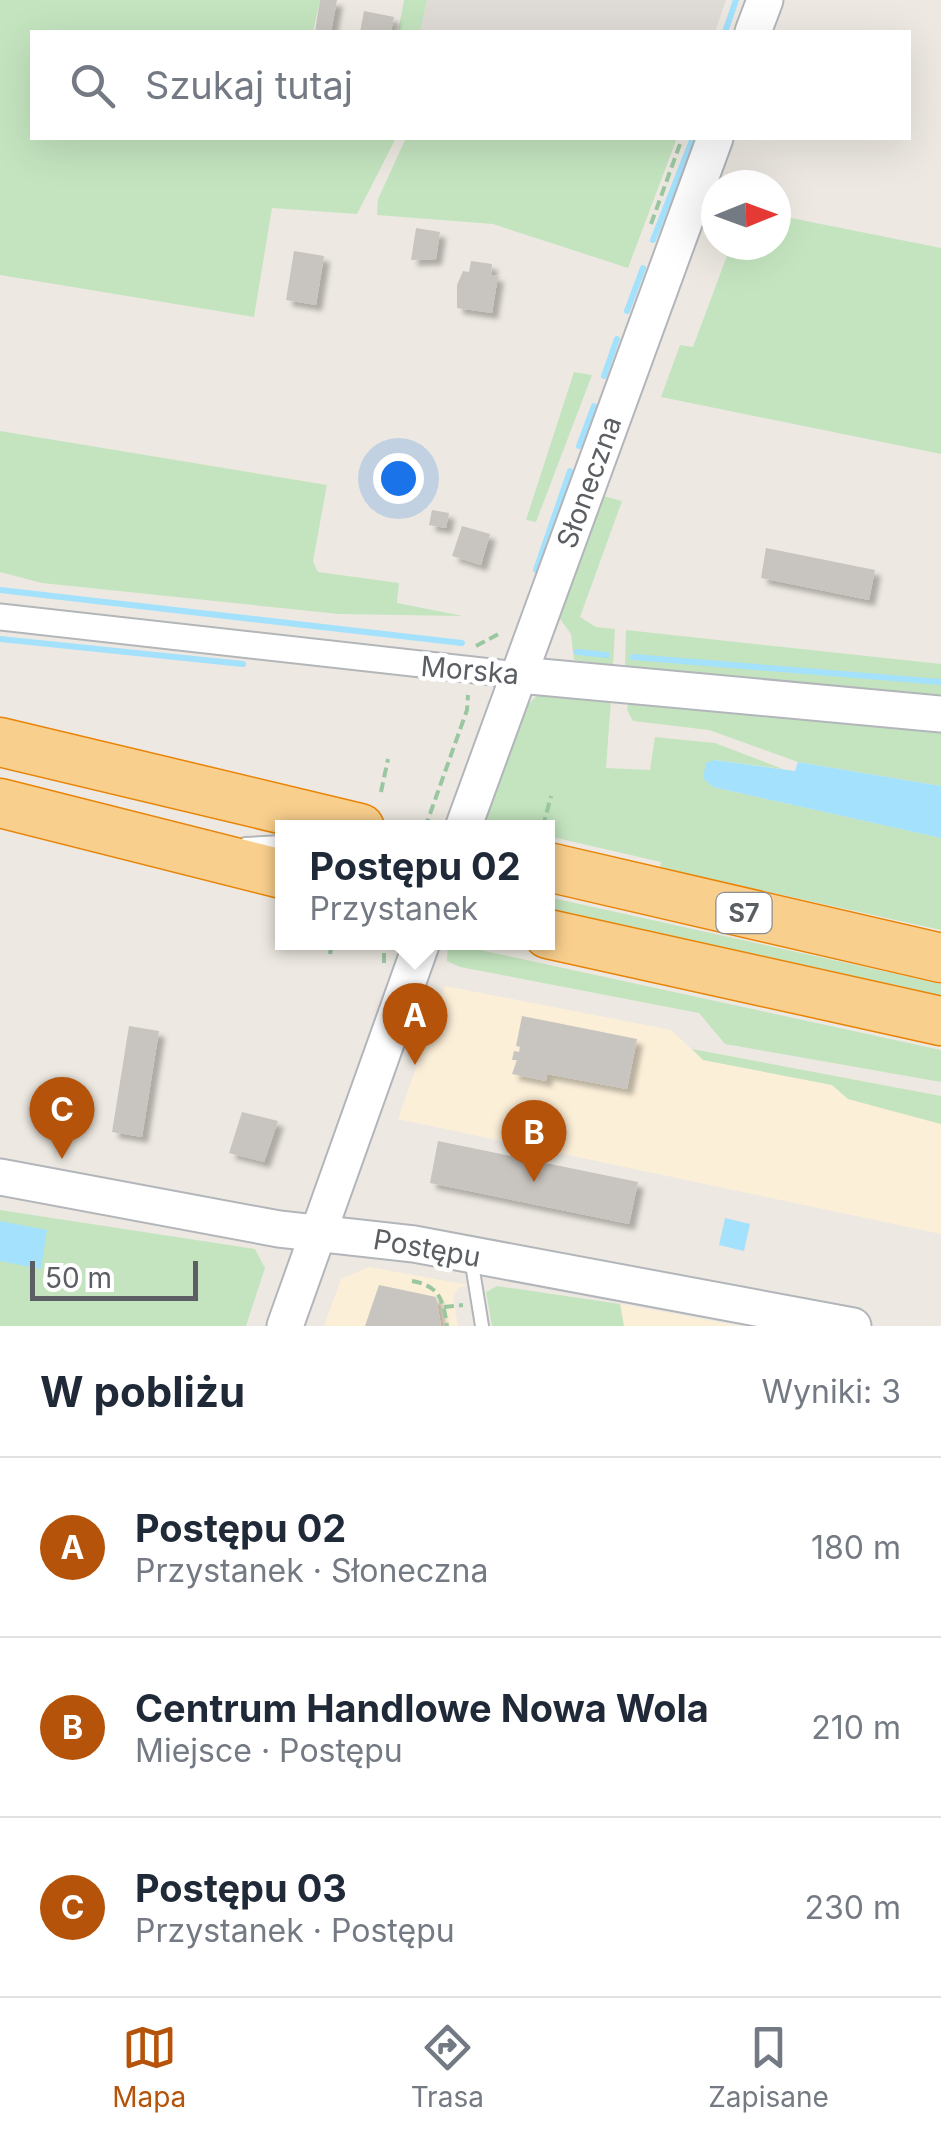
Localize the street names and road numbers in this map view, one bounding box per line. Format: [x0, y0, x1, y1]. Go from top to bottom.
street label: Słoneczna [549, 411, 629, 553]
street label: Morska [419, 649, 521, 691]
road number: S7 [716, 893, 772, 933]
street label: Postępu [371, 1222, 483, 1274]

